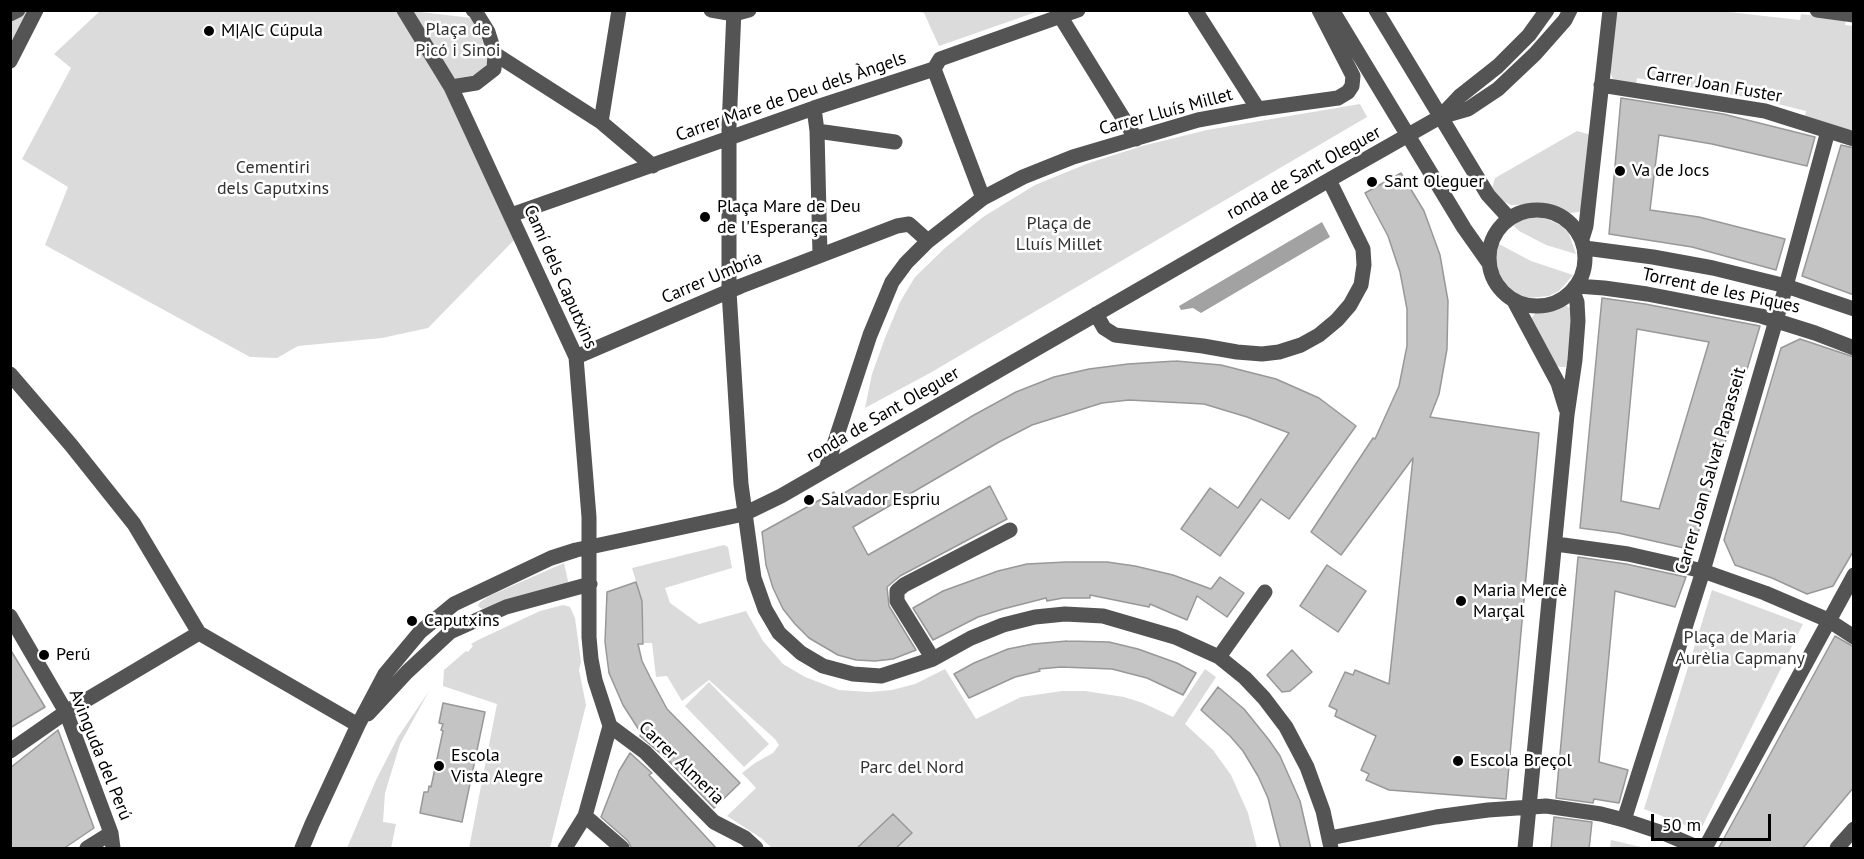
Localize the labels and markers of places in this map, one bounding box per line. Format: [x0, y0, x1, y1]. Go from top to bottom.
place label: M|A|C Cúpula [221, 20, 323, 42]
marker: M|A|C Cúpula [202, 24, 216, 38]
place label: Va de Jocs [1632, 160, 1709, 182]
marker: Va de Jocs [1613, 164, 1627, 178]
place label: Sant Oleguer [1384, 171, 1484, 193]
marker: Sant Oleguer [1365, 175, 1379, 189]
place label: Plaça Mare de Deu de l'Esperança [717, 196, 861, 238]
marker: Plaça Mare de Deu de l'Esperança [698, 210, 712, 224]
place label: Salvador Espriu [821, 489, 940, 511]
marker: Salvador Espriu [802, 493, 816, 507]
place label: Maria Mercè Marçal [1473, 580, 1567, 622]
marker: Maria Mercè Marçal [1454, 594, 1468, 608]
place label: Caputxins [424, 610, 500, 632]
marker: Caputxins [405, 614, 419, 628]
place label: Perú [56, 644, 90, 666]
marker: Perú [37, 648, 51, 662]
place label: Escola Vista Alegre [451, 745, 543, 788]
place label: Escola Breçol [1470, 750, 1572, 772]
marker: Escola Breçol [1451, 754, 1465, 768]
marker: Escola Vista Alegre [432, 759, 446, 773]

